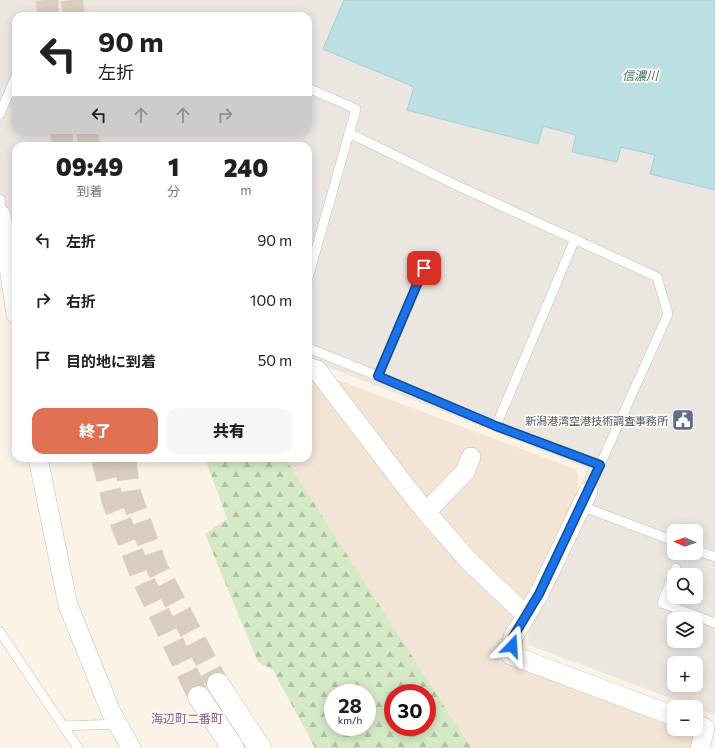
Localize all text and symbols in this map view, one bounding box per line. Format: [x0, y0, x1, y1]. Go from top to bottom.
text: 90 m [98, 24, 164, 58]
icon: left [32, 28, 84, 80]
text: 左折 [98, 61, 134, 83]
water label: 信濃川 [622, 68, 660, 82]
icon: left [88, 104, 110, 126]
icon: ahead [130, 104, 152, 126]
icon: ahead [172, 104, 194, 126]
icon: right [214, 104, 236, 126]
text: 09:49 [56, 152, 123, 181]
text: 1 [168, 152, 179, 181]
text: 240 [224, 153, 268, 182]
text: m [240, 182, 252, 198]
text: 到着 [76, 183, 103, 199]
text: 分 [167, 183, 180, 199]
icon: left [32, 229, 54, 251]
text: 90 m [257, 231, 292, 249]
text: 左折 [66, 232, 96, 250]
pin [407, 251, 441, 285]
icon: arrive [413, 257, 435, 279]
icon: right [32, 289, 54, 311]
text: 100 m [250, 291, 292, 309]
text: 右折 [66, 292, 96, 310]
icon: arrive [32, 349, 54, 371]
text: 50 m [258, 351, 292, 369]
text: 目的地に到着 [66, 352, 156, 370]
public building icon: 新潟港湾空港技術調査事務所 [670, 407, 696, 433]
button: 終了 [32, 408, 158, 454]
button: 共有 [166, 408, 292, 454]
place label: 新潟港湾空港技術調査事務所 [525, 414, 669, 427]
north arrow [667, 524, 703, 560]
map controls [667, 524, 703, 736]
button: search [667, 568, 703, 604]
button: layers [667, 612, 703, 648]
position arrow [491, 625, 533, 667]
button: + [667, 656, 703, 692]
speed limit sign: 30 [384, 684, 436, 736]
text: 28 [338, 693, 362, 717]
button: − [667, 700, 703, 736]
district label: 海辺町二番町 [151, 711, 223, 725]
text: km/h [338, 714, 362, 726]

